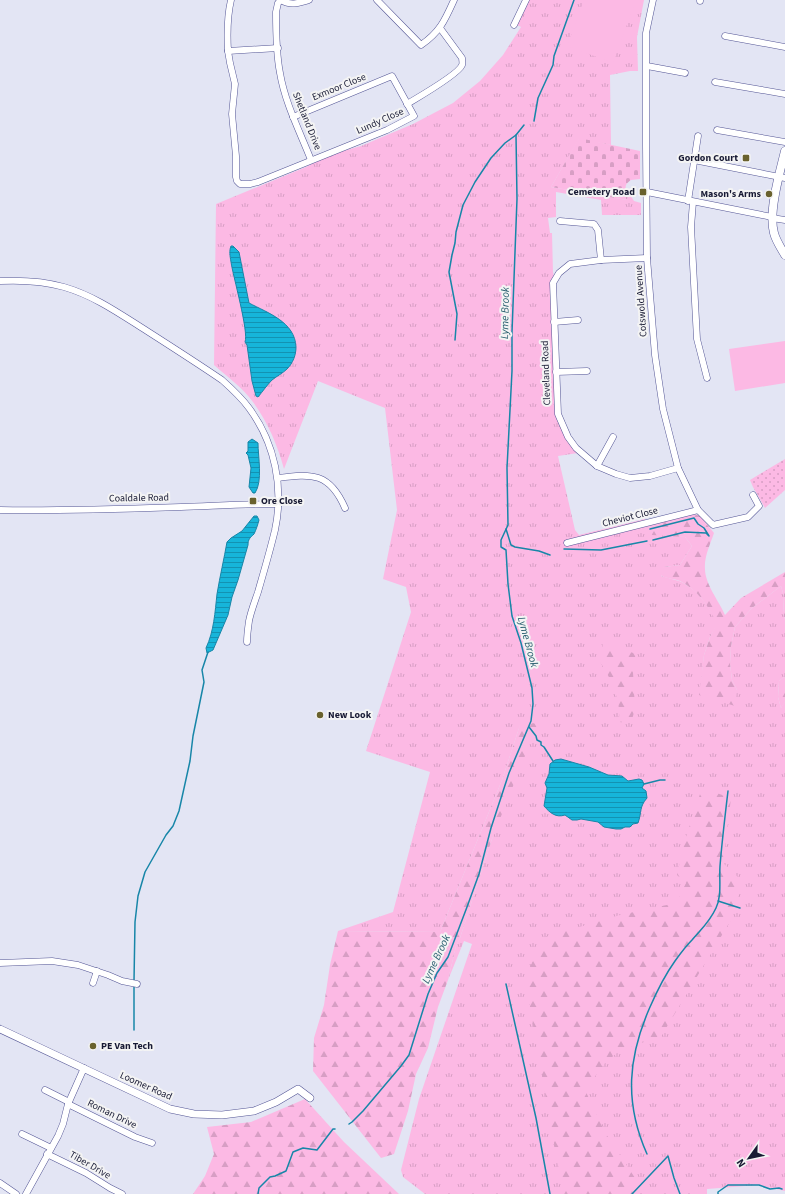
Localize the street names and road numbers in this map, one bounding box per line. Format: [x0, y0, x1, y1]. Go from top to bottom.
street label: Exmoor Close [310, 70, 368, 104]
street label: Shetland Drive [289, 90, 325, 152]
street label: Lundy Close [354, 104, 406, 138]
street label: Cotswold Avenue [632, 265, 650, 337]
street label: Cleveland Road [538, 340, 554, 406]
street label: Coaldale Road [109, 490, 169, 506]
street label: Cheviot Close [601, 503, 659, 531]
street label: Loomer Road [118, 1068, 174, 1104]
street label: Roman Drive [85, 1096, 139, 1132]
street label: Tiber Drive [67, 1148, 113, 1182]

